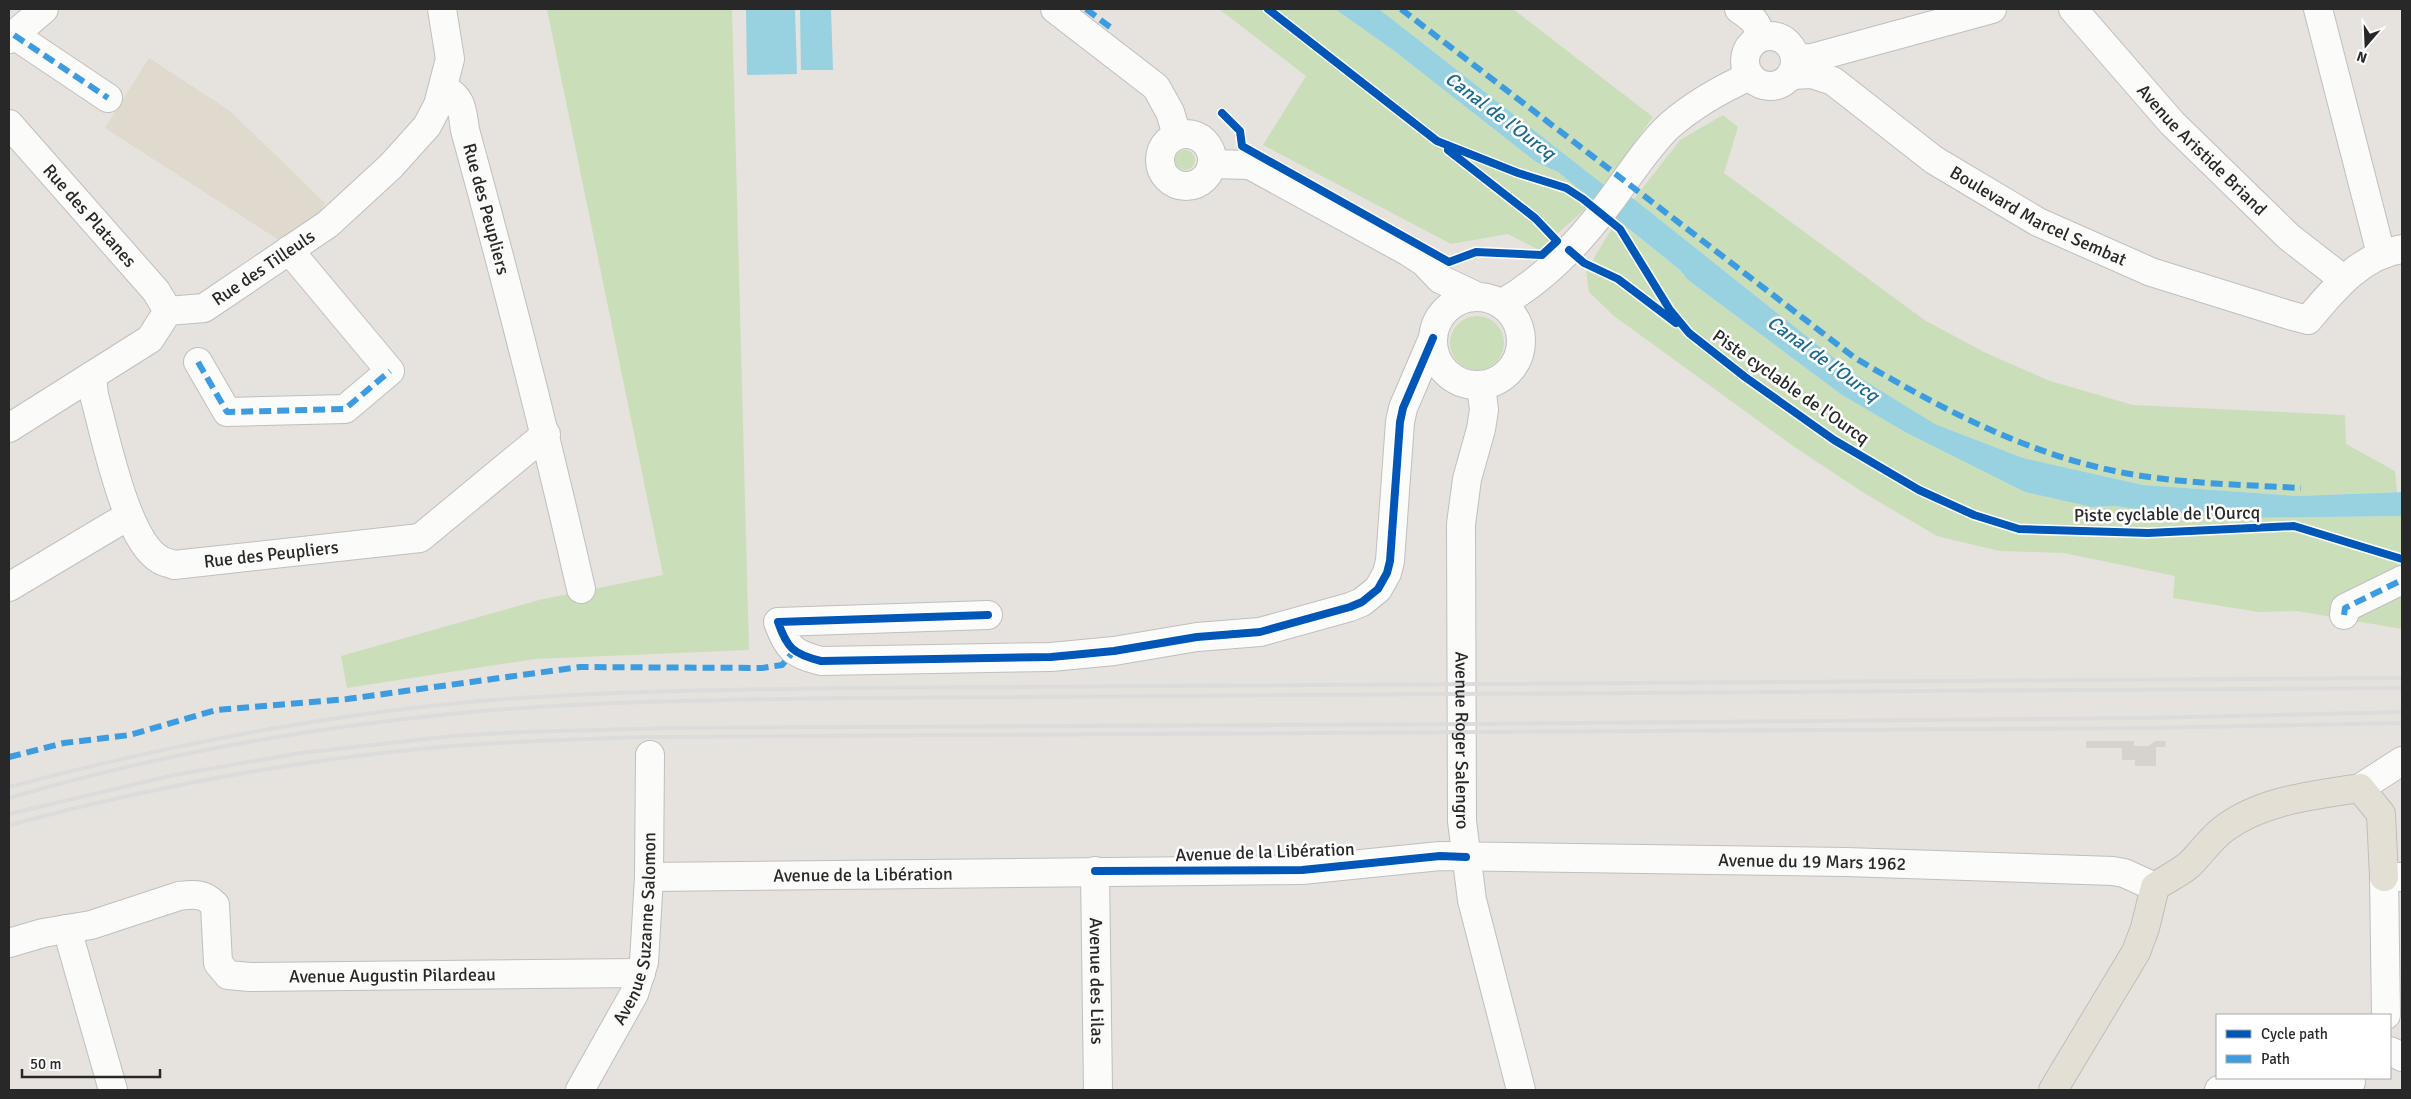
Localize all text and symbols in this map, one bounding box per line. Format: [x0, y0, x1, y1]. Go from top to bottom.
north arrow [2341, 20, 2391, 70]
text: N [2355, 47, 2369, 66]
water label: Canal de l'Ourcq [1440, 67, 1561, 166]
street label: Avenue Aristide Briand [2132, 80, 2271, 220]
street label: Rue des Peupliers [458, 141, 514, 277]
street label: Rue des Platanes [38, 159, 141, 272]
street label: Boulevard Marcel Sembat [1946, 161, 2130, 271]
street label: Rue des Tilleuls [208, 225, 319, 310]
water label: Canal de l'Ourcq [1763, 311, 1885, 409]
street label: Piste cyclable de l'Ourcq [1708, 325, 1874, 449]
street label: Piste cyclable de l'Ourcq [2074, 501, 2260, 527]
street label: Rue des Peupliers [203, 536, 340, 573]
street label: Avenue Roger Salengro [1450, 651, 1474, 830]
street label: Avenue Suzanne Salomon [608, 832, 660, 1029]
street label: Avenue de la Libération [1175, 838, 1355, 866]
street label: Avenue du 19 Mars 1962 [1718, 849, 1907, 875]
street label: Avenue de la Libération [773, 863, 953, 887]
street label: Avenue des Lilas [1085, 917, 1108, 1045]
street label: Avenue Augustin Pilardeau [289, 963, 496, 988]
legend [2216, 1014, 2391, 1079]
text: Cycle path [2261, 1025, 2328, 1043]
scale bar [22, 1046, 160, 1078]
text: Path [2261, 1050, 2290, 1068]
text: 50 m [30, 1055, 61, 1073]

